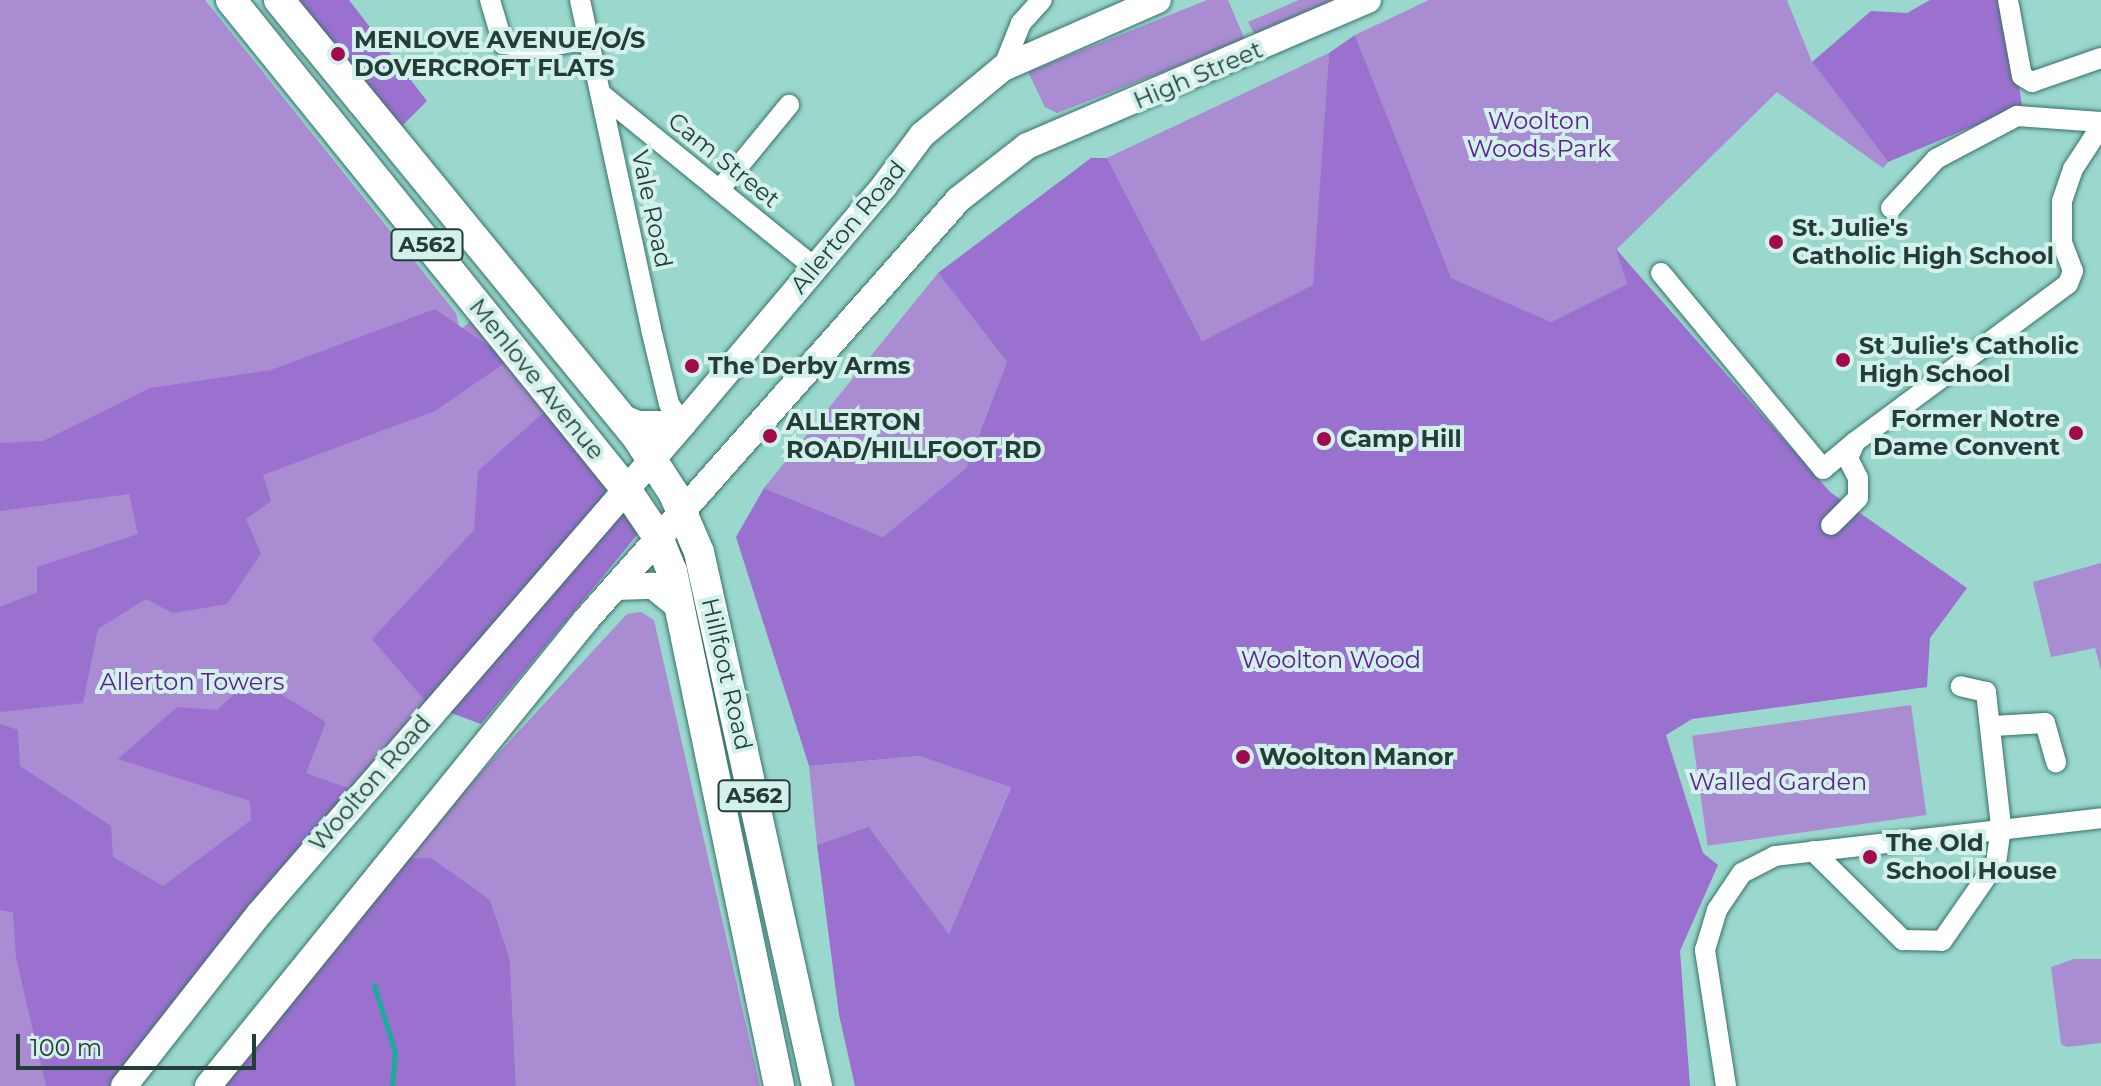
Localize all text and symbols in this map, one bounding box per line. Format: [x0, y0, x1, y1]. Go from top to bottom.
place label: MENLOVE AVENUE/O/S DOVERCROFT FLATS [354, 26, 645, 82]
street label: High Street [1129, 35, 1267, 115]
marker: MENLOVE AVENUE/O/S DOVERCROFT FLATS [329, 45, 347, 63]
street label: Cam Street [662, 106, 786, 214]
park label: Woolton Woods Park [1467, 107, 1611, 163]
street label: Vale Road [625, 148, 679, 270]
street label: Allerton Road [784, 155, 912, 299]
place label: St. Julie's Catholic High School [1792, 214, 2054, 270]
road number: A562 [389, 227, 465, 263]
marker: St. Julie's Catholic High School [1767, 233, 1785, 251]
street label: Menlove Avenue [463, 293, 611, 465]
place label: St Julie's Catholic High School [1859, 332, 2079, 388]
marker: St Julie's Catholic High School [1834, 351, 1852, 369]
place label: The Derby Arms [708, 352, 911, 380]
marker: The Derby Arms [683, 357, 701, 375]
place label: Former Notre Dame Convent [1873, 405, 2060, 461]
place label: ALLERTON ROAD/HILLFOOT RD [786, 408, 1042, 464]
marker: Former Notre Dame Convent [2067, 424, 2085, 442]
place label: Camp Hill [1340, 425, 1462, 453]
marker: ALLERTON ROAD/HILLFOOT RD [761, 427, 779, 445]
marker: Camp Hill [1315, 430, 1333, 448]
street label: Hillfoot Road [695, 595, 759, 753]
park label: Woolton Wood [1241, 646, 1421, 674]
park label: Allerton Towers [99, 668, 285, 696]
street label: Woolton Road [303, 709, 437, 857]
place label: Woolton Manor [1259, 743, 1454, 771]
marker: Woolton Manor [1234, 748, 1252, 766]
park label: Walled Garden [1689, 768, 1867, 796]
road number: A562 [716, 778, 792, 814]
place label: The Old School House [1886, 829, 2057, 885]
marker: The Old School House [1861, 848, 1879, 866]
scale bar [20, 1018, 260, 1068]
text: 100 m [30, 1033, 102, 1062]

